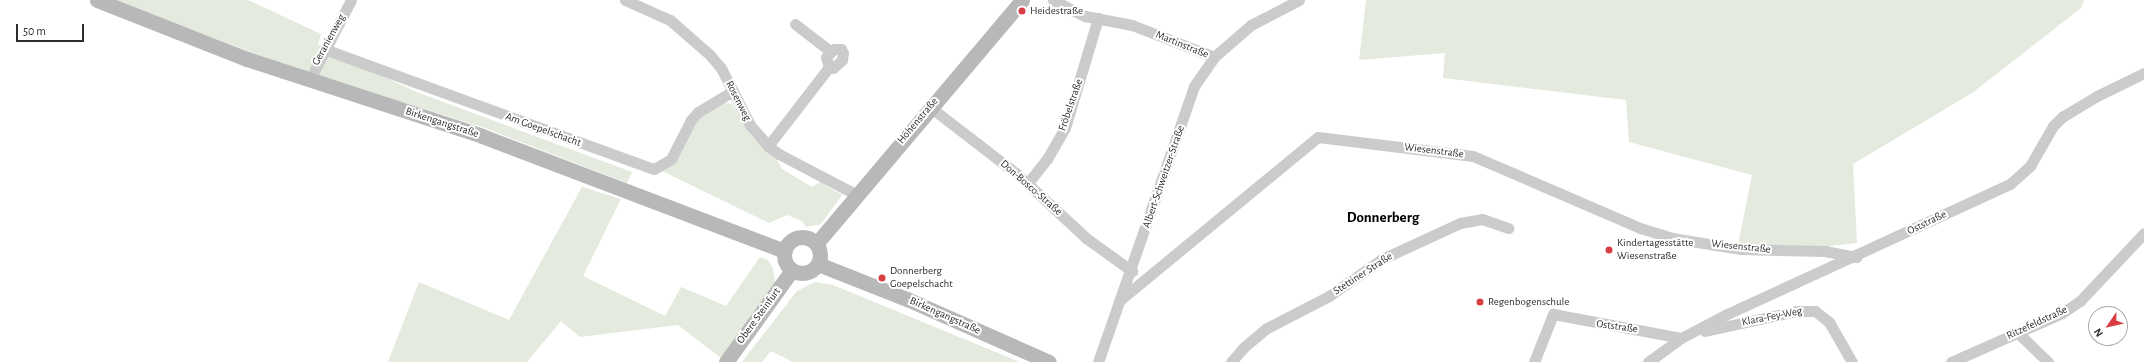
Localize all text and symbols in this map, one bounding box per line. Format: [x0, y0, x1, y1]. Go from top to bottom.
place label: Heidestraße [1030, 4, 1083, 18]
marker: Heidestraße [1017, 6, 1027, 16]
street label: Geranienweg [310, 12, 348, 68]
scale bar [18, 16, 86, 42]
text: 50 m [23, 25, 46, 37]
street label: Martinstraße [1153, 28, 1211, 62]
street label: Fröbelstraße [1056, 77, 1086, 133]
street label: Rosenweg [722, 79, 754, 123]
street label: Höhenstraße [895, 95, 941, 147]
street label: Birkengangstraße [404, 105, 480, 141]
street label: Am Goepelschacht [503, 110, 583, 150]
street label: Albert-Schweitzer-Straße [1140, 124, 1188, 230]
street label: Wiesenstraße [1404, 141, 1464, 161]
street label: Don-Bosco-Straße [997, 158, 1065, 218]
street label: Oststraße [1905, 208, 1949, 238]
district label: Donnerberg [1347, 209, 1419, 227]
place label: Kindertagesstätte Wiesenstraße [1617, 237, 1693, 263]
street label: Wiesenstraße [1711, 237, 1771, 257]
marker: Kindertagesstätte Wiesenstraße [1604, 245, 1614, 255]
street label: Stettiner Straße [1331, 250, 1395, 298]
place label: Donnerberg Goepelschacht [890, 265, 953, 291]
marker: Donnerberg Goepelschacht [877, 273, 887, 283]
street label: Obere Steinfurt [734, 285, 784, 347]
street label: Birkengangstraße [908, 294, 982, 338]
place label: Regenbogenschule [1488, 295, 1569, 309]
marker: Regenbogenschule [1475, 297, 1485, 307]
street label: Ritzefeldstraße [2004, 303, 2070, 343]
street label: Klara-Fey-Weg [1741, 305, 1803, 329]
north arrow [2088, 306, 2128, 346]
street label: Oststraße [1595, 318, 1639, 336]
text: N [2092, 326, 2105, 339]

